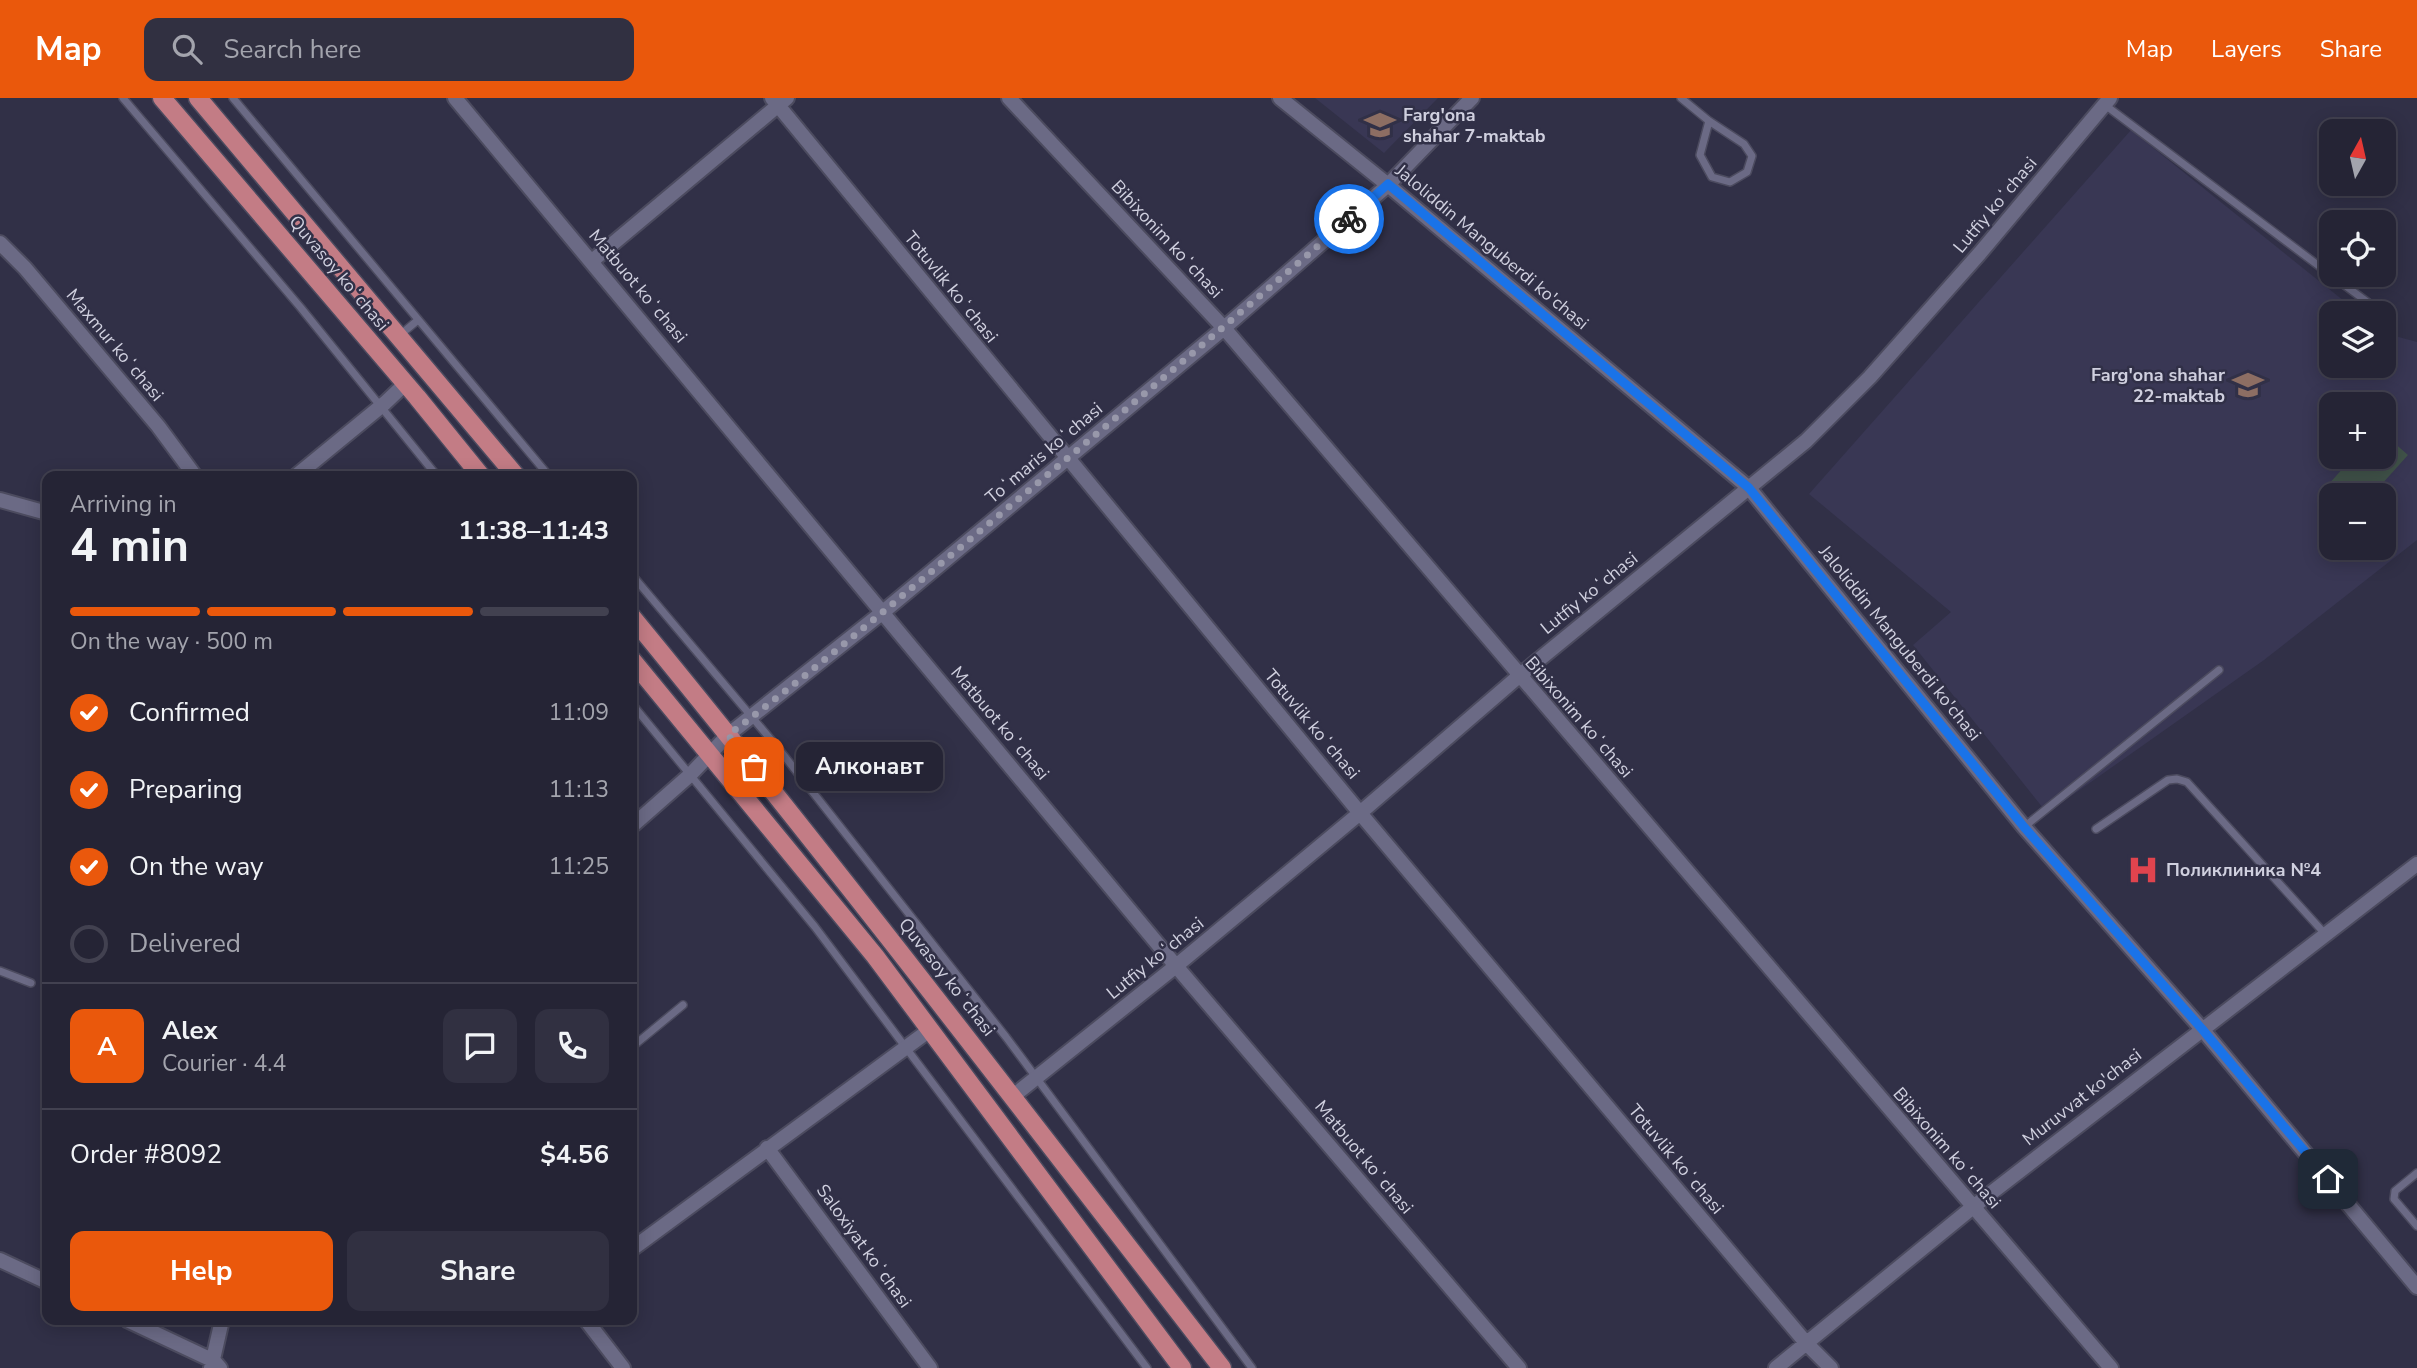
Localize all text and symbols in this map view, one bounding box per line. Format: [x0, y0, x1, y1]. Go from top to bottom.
search box [144, 18, 634, 81]
text: Map [35, 27, 102, 72]
icon: search [168, 30, 206, 68]
text: Search here [224, 32, 361, 67]
text: Map [2126, 33, 2173, 65]
text: Layers [2211, 33, 2282, 65]
text: Share [2320, 33, 2382, 65]
place label: Farg'ona shahar 7-maktab [1403, 103, 1546, 148]
school or university icon: Farg'ona shahar 7-maktab [1363, 108, 1397, 142]
north arrow [2319, 119, 2396, 196]
map controls [2319, 119, 2396, 560]
street label: Lutfiy koʻchasi [1948, 152, 2042, 258]
street label: Jaloliddin Manguberdi ko'chasi [1390, 158, 1594, 335]
street label: Bibixonim koʻchasi [1106, 175, 1228, 303]
courier [1314, 184, 1384, 254]
icon: bike [1330, 200, 1368, 238]
street label: Quvasoy koʻchasi [284, 210, 394, 336]
button: locate [2319, 210, 2396, 287]
street label: Matbuot koʻchasi [583, 224, 693, 348]
street label: Totuvlik koʻchasi [899, 226, 1003, 348]
street label: Maxmur koʻchasi [61, 284, 169, 406]
button: layers [2319, 301, 2396, 378]
place label: Farg'ona shahar 22-maktab [2091, 363, 2225, 408]
school or university icon: Farg'ona shahar 22-maktab [2231, 368, 2265, 402]
button: + [2319, 392, 2396, 469]
street label: Toʻmaris koʻchasi [980, 397, 1108, 509]
button: − [2319, 483, 2396, 560]
text: Arriving in [70, 489, 177, 520]
text: 11:38–11:43 [458, 513, 609, 548]
text: 4 min [70, 514, 189, 577]
street label: Jaloliddin Manguberdi ko'chasi [1813, 539, 1987, 746]
street label: Lutfiy koʻchasi [1535, 546, 1643, 640]
text: On the way · 500 m [70, 626, 273, 657]
street label: Bibixonim koʻchasi [1520, 651, 1638, 783]
street label: Matbuot koʻchasi [945, 661, 1055, 785]
street label: Totuvlik koʻchasi [1259, 664, 1365, 784]
icon: check [70, 694, 108, 732]
text: Confirmed [129, 695, 250, 730]
text: 11:09 [549, 697, 609, 728]
pin [724, 737, 784, 797]
callout: Алконавт [796, 742, 943, 792]
icon: bag [735, 748, 773, 786]
text: Алконавт [815, 751, 924, 782]
icon: check [70, 771, 108, 809]
text: Preparing [129, 772, 242, 807]
text: 11:13 [549, 774, 609, 805]
icon: check [70, 848, 108, 886]
text: On the way [129, 849, 263, 884]
text: 11:25 [549, 851, 609, 882]
hospital icon: Поликлиника №4 [2126, 853, 2160, 887]
place label: Поликлиника №4 [2166, 858, 2321, 882]
street label: Lutfiy koʻchasi [1101, 911, 1209, 1005]
street label: Quvasoy koʻchasi [893, 913, 1001, 1041]
text: Delivered [129, 926, 241, 961]
button: chat [443, 1009, 517, 1083]
button: phone [535, 1009, 609, 1083]
text: Alex [162, 1013, 218, 1048]
text: A [97, 1029, 117, 1064]
street label: Muruvvat ko'chasi [2018, 1043, 2146, 1151]
text: Courier · 4.4 [162, 1048, 286, 1079]
street label: Bibixonim koʻchasi [1888, 1082, 2006, 1214]
street label: Matbuot koʻchasi [1309, 1095, 1419, 1219]
street label: Totuvlik koʻchasi [1623, 1099, 1729, 1219]
text: Order #8092 [70, 1137, 222, 1172]
text: $4.56 [540, 1137, 609, 1172]
pin [2298, 1149, 2358, 1209]
icon: home [2309, 1160, 2347, 1198]
street label: Saloxiyat koʻchasi [811, 1179, 917, 1313]
button: Help [70, 1231, 333, 1311]
button: Share [347, 1231, 609, 1311]

